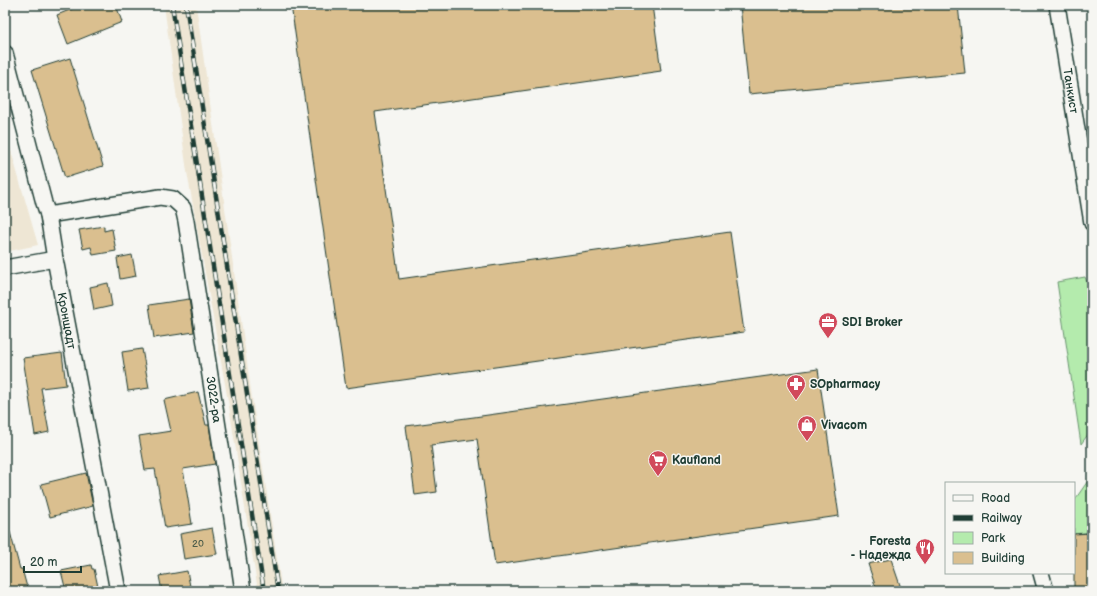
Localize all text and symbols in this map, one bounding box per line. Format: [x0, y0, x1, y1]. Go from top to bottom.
street label: Танкист [1060, 67, 1082, 115]
street label: Кронщадт [54, 291, 80, 351]
office icon: SDI Broker [817, 311, 839, 339]
place label: SDI Broker [842, 315, 903, 330]
pharmacy icon: SOpharmacy [785, 373, 807, 401]
street label: 3022-ра [203, 375, 225, 424]
place label: SOpharmacy [810, 377, 881, 392]
shop icon: Vivacom [796, 414, 818, 442]
place label: Vivacom [821, 418, 867, 433]
supermarket icon: Kaufland [647, 449, 669, 477]
place label: Kaufland [672, 453, 721, 468]
legend [945, 482, 1075, 574]
text: Road [981, 491, 1010, 506]
text: Railway [981, 511, 1023, 526]
text: Park [981, 531, 1005, 546]
place label: Foresta - Надежда [851, 534, 912, 563]
restaurant icon: Foresta - Надежда [914, 537, 936, 565]
house number: 20 [192, 538, 204, 550]
scale bar [24, 548, 81, 574]
text: Building [981, 551, 1025, 566]
text: 20 m [30, 555, 57, 570]

